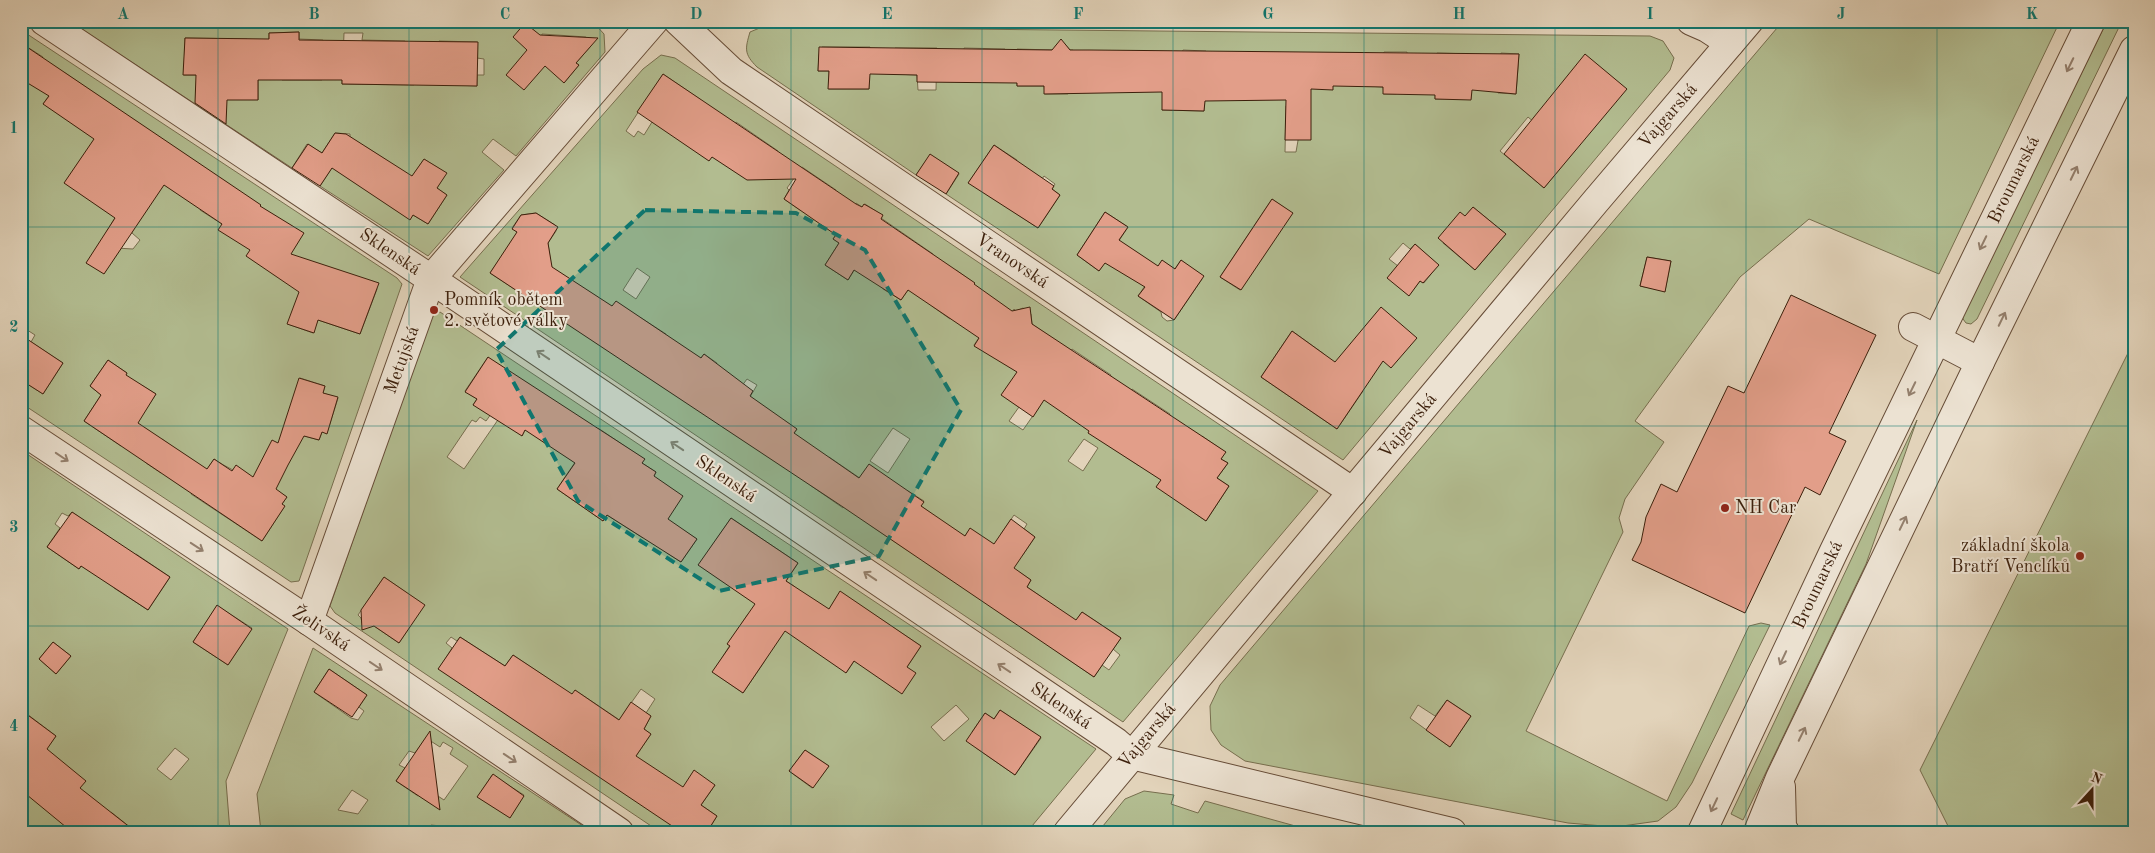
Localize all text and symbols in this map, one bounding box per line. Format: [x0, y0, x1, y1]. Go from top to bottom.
text: A [117, 7, 129, 23]
text: B [308, 7, 320, 23]
text: C [500, 7, 510, 23]
text: D [690, 7, 702, 23]
text: E [881, 7, 893, 23]
text: F [1073, 7, 1084, 23]
text: G [1262, 7, 1274, 23]
text: H [1452, 7, 1466, 23]
text: I [1646, 7, 1654, 23]
text: J [1837, 7, 1846, 23]
text: K [2026, 7, 2038, 23]
one-way arrow [2065, 57, 2074, 72]
street label: Vajgarská [1635, 80, 1701, 152]
text: 1 [9, 121, 19, 137]
street label: Broumarská [1985, 133, 2043, 227]
one-way arrow [2069, 166, 2079, 181]
street label: Sklenská [356, 225, 424, 279]
street label: Vranovská [972, 230, 1052, 292]
one-way arrow [1978, 235, 1988, 250]
place label: Pomník obětem 2. světové války [444, 291, 568, 330]
marker: Pomník obětem 2. světové války [428, 304, 440, 316]
one-way arrow [1997, 311, 2007, 326]
text: 2 [9, 320, 19, 336]
street label: Metujská [381, 323, 423, 396]
one-way arrow [536, 350, 550, 360]
one-way arrow [1907, 381, 1917, 396]
street label: Vajgarská [1376, 390, 1440, 462]
one-way arrow [670, 441, 684, 451]
one-way arrow [54, 452, 68, 462]
street label: Sklenská [692, 452, 760, 506]
place label: NH Car [1735, 499, 1797, 517]
marker: NH Car [1719, 502, 1731, 514]
one-way arrow [1899, 516, 1908, 531]
text: 3 [9, 520, 19, 536]
place label: základní škola Bratří Venclíků [1951, 537, 2070, 576]
street label: Broumarská [1790, 538, 1846, 632]
one-way arrow [189, 542, 203, 552]
marker: základní škola Bratří Venclíků [2074, 550, 2086, 562]
one-way arrow [863, 571, 877, 581]
street label: Želivská [289, 600, 355, 655]
one-way arrow [1778, 650, 1788, 665]
one-way arrow [368, 662, 382, 672]
one-way arrow [998, 662, 1012, 672]
street label: Sklenská [1027, 679, 1095, 733]
street label: Vajgarská [1115, 700, 1179, 772]
text: 4 [9, 719, 19, 735]
one-way arrow [1797, 727, 1807, 742]
one-way arrow [503, 753, 517, 763]
north arrow [2068, 766, 2118, 816]
text: N [2089, 770, 2104, 787]
one-way arrow [1709, 797, 1719, 812]

